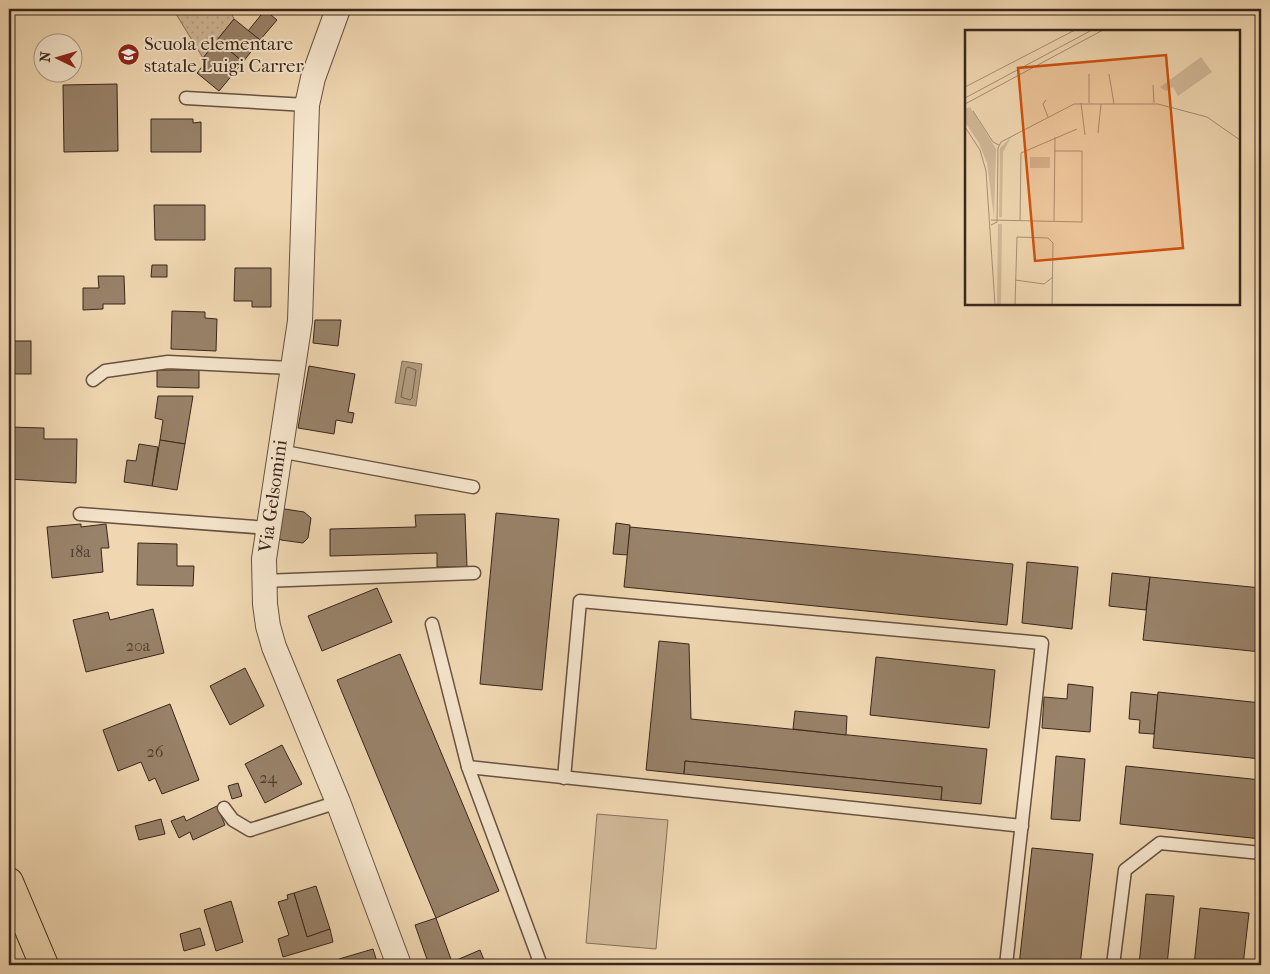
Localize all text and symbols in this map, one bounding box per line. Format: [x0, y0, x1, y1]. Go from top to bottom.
inset map [965, 30, 1240, 305]
north arrow [32, 32, 82, 82]
place label: Scuola elementare statale Luigi Carrer [144, 33, 304, 77]
school or university icon: Scuola elementare statale Luigi Carrer [116, 43, 140, 67]
text: N [37, 51, 55, 63]
street label: Via Gelsomini [254, 438, 292, 555]
house number: 18a [69, 542, 91, 561]
house number: 20a [126, 636, 151, 655]
house number: 26 [147, 742, 164, 761]
house number: 24 [259, 768, 277, 787]

